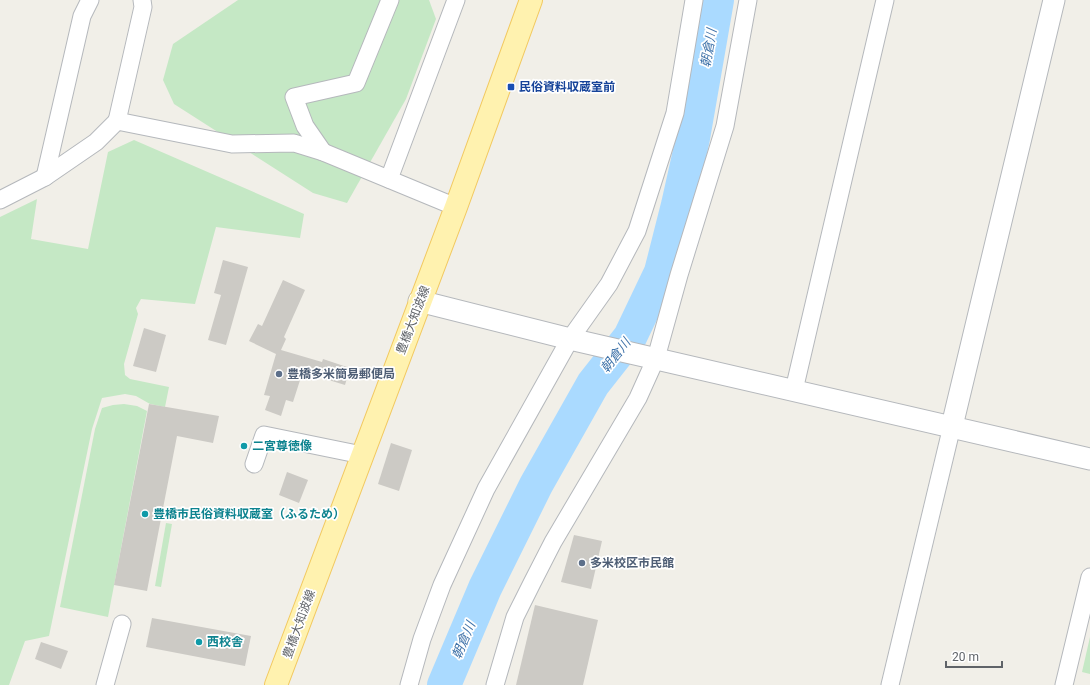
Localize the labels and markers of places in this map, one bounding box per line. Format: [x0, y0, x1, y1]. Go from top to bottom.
place label: 民俗資料収蔵室前 [519, 80, 615, 94]
marker: 民俗資料収蔵室前 [506, 82, 516, 92]
place label: 豊橋多米簡易郵便局 [287, 367, 395, 381]
marker: 豊橋多米簡易郵便局 [274, 369, 284, 379]
place label: 二宮尊徳像 [252, 439, 312, 453]
marker: 二宮尊徳像 [239, 441, 249, 451]
place label: 豊橋市民俗資料収蔵室（ふるため） [153, 507, 345, 521]
marker: 豊橋市民俗資料収蔵室（ふるため） [140, 509, 150, 519]
place label: 多米校区市民館 [590, 556, 674, 570]
marker: 多米校区市民館 [577, 558, 587, 568]
place label: 西校舎 [207, 635, 243, 649]
marker: 西校舎 [194, 637, 204, 647]

